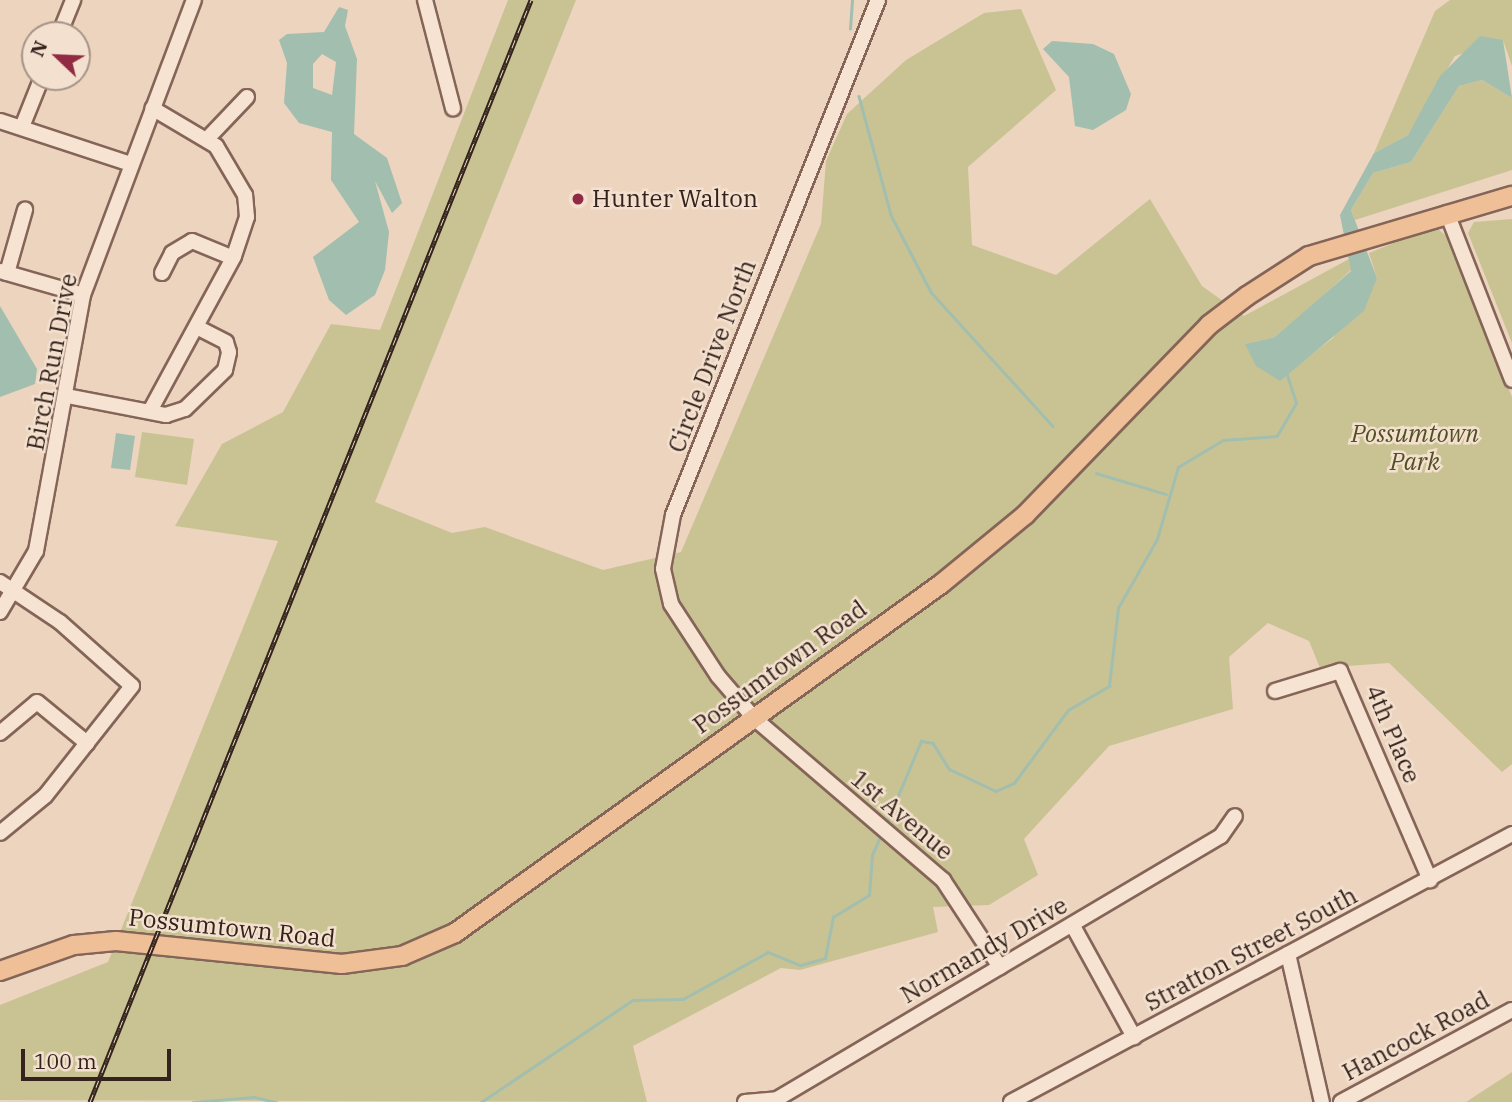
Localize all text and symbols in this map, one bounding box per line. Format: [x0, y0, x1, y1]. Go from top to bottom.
north arrow [21, 21, 91, 91]
text: N [25, 37, 52, 60]
place label: Hunter Walton [592, 185, 758, 213]
marker: Hunter Walton [570, 191, 586, 207]
street label: Circle Drive North [662, 255, 762, 457]
street label: Birch Run Drive [21, 271, 83, 453]
park label: Possumtown Park [1351, 420, 1479, 476]
street label: Possumtown Road [688, 594, 872, 740]
street label: 4th Place [1359, 681, 1427, 787]
street label: 1st Avenue [845, 764, 959, 866]
street label: Stratton Street South [1140, 881, 1362, 1017]
street label: Normandy Drive [896, 891, 1072, 1009]
street label: Possumtown Road [127, 903, 337, 953]
street label: Hancock Road [1338, 985, 1494, 1087]
scale bar [24, 1036, 175, 1080]
text: 100 m [34, 1047, 97, 1075]

